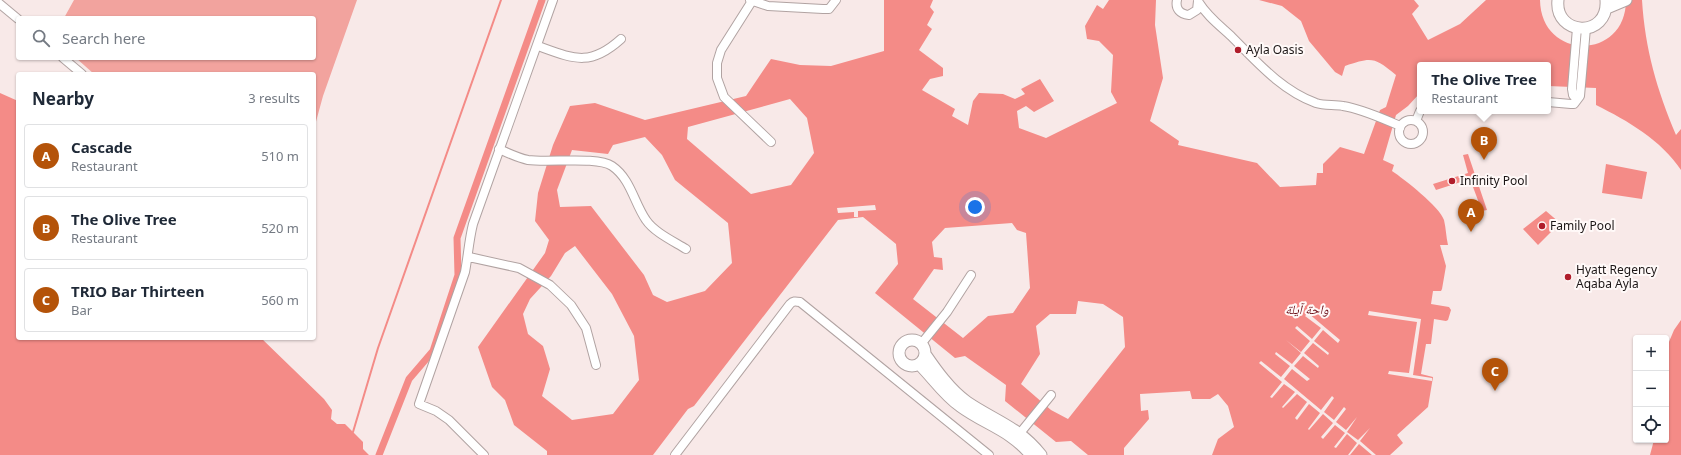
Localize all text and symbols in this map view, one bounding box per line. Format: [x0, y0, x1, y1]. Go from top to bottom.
search box [16, 16, 316, 60]
icon: search [30, 27, 52, 49]
text: Search here [62, 28, 145, 48]
place label: Ayla Oasis [1246, 41, 1304, 58]
marker: Ayla Oasis [1233, 45, 1243, 55]
popup [1417, 62, 1551, 114]
text: The Olive Tree [1431, 69, 1537, 89]
text: Nearby [32, 87, 94, 110]
text: 3 results [248, 89, 300, 107]
text: Restaurant [1431, 89, 1498, 107]
pin: B [1471, 127, 1497, 160]
text: Cascade [71, 137, 132, 157]
text: A [42, 147, 51, 165]
text: 510 m [261, 147, 299, 165]
text: Restaurant [71, 157, 138, 175]
place label: Infinity Pool [1460, 172, 1528, 189]
marker: Infinity Pool [1447, 176, 1457, 186]
your location [965, 197, 985, 217]
pin: A [1458, 199, 1484, 232]
text: The Olive Tree [71, 209, 177, 229]
place label: Family Pool [1550, 217, 1615, 234]
text: B [42, 219, 50, 237]
text: 520 m [261, 219, 299, 237]
marker: Family Pool [1537, 221, 1547, 231]
text: Restaurant [71, 229, 138, 247]
place label: Hyatt Regency Aqaba Ayla [1576, 261, 1658, 292]
marker: Hyatt Regency Aqaba Ayla [1563, 272, 1573, 282]
text: TRIO Bar Thirteen [71, 281, 204, 301]
text: C [42, 291, 50, 309]
text: 560 m [261, 291, 299, 309]
water label: واحة آيلة [1285, 300, 1329, 318]
text: Bar [71, 301, 92, 319]
map controls [1633, 335, 1669, 443]
button: + [1633, 335, 1669, 371]
pin: C [1482, 358, 1508, 391]
button: − [1633, 371, 1669, 407]
button: locate [1633, 407, 1669, 443]

